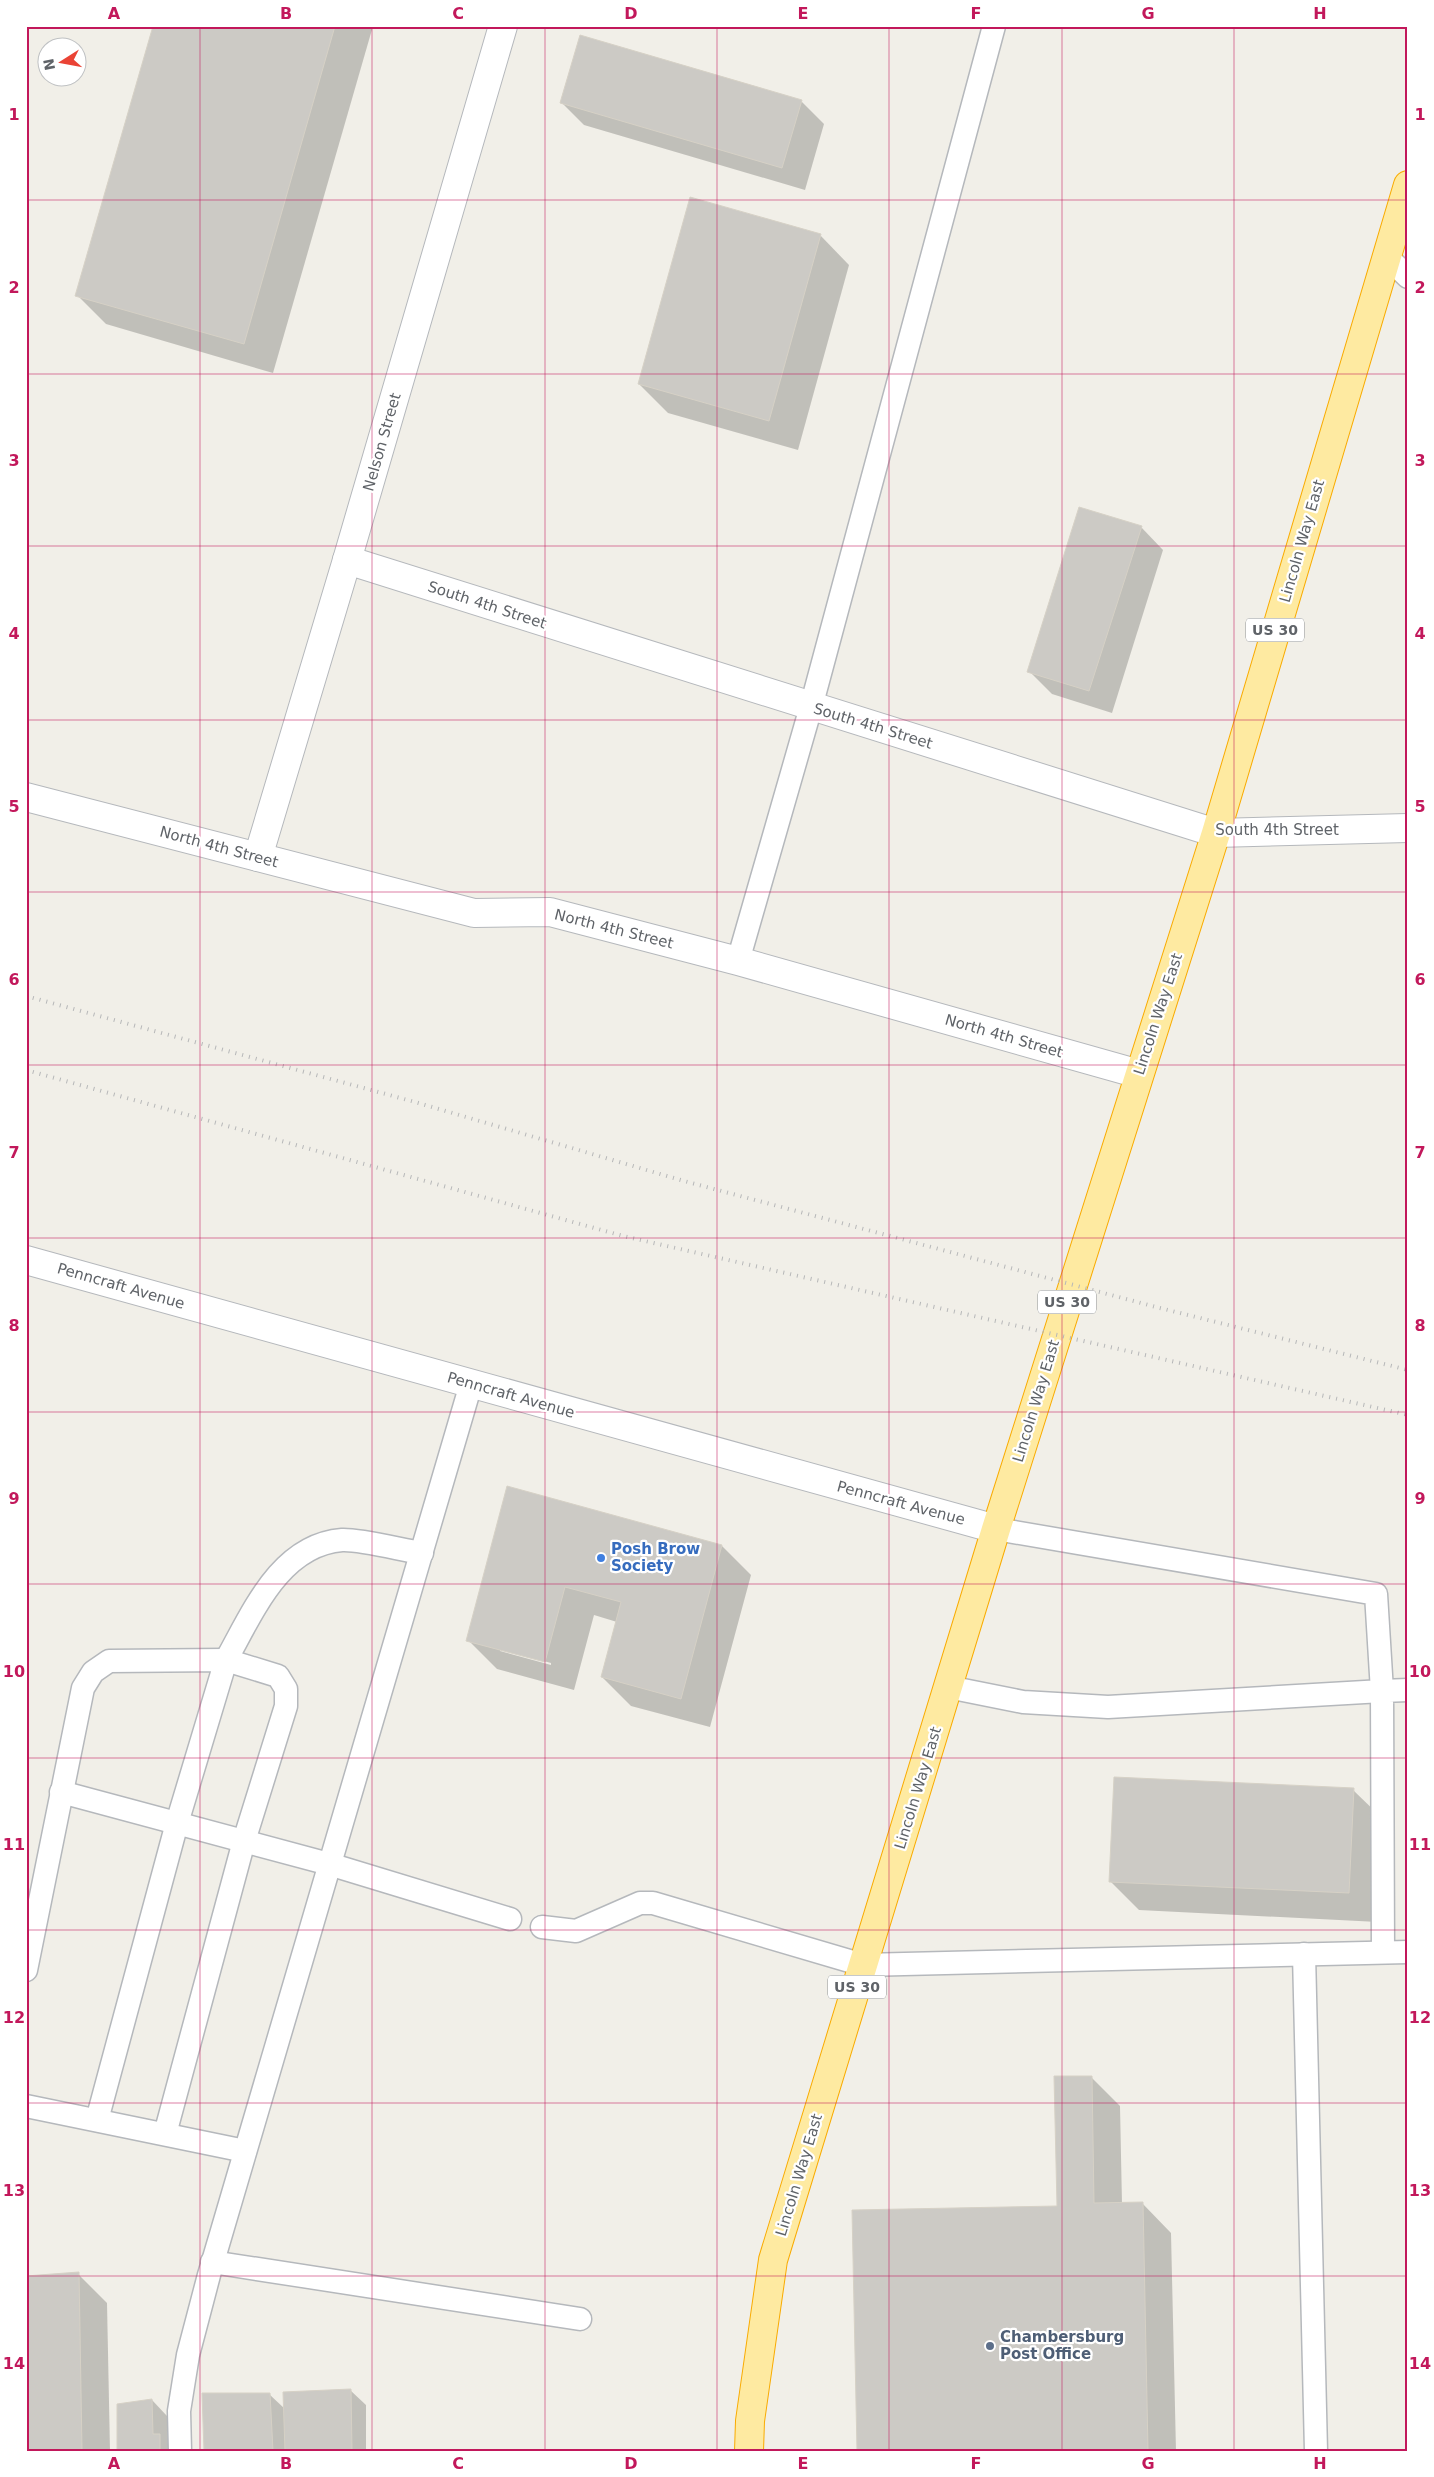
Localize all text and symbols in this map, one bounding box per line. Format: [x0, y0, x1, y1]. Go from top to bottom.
text: A [108, 4, 121, 23]
text: B [280, 4, 292, 23]
text: C [452, 4, 464, 23]
text: D [624, 4, 638, 23]
text: E [798, 4, 808, 23]
text: F [971, 4, 981, 23]
text: G [1141, 4, 1155, 23]
text: H [1313, 4, 1327, 23]
north arrow [38, 38, 88, 88]
text: N [40, 57, 58, 72]
text: 1 [8, 105, 20, 124]
text: 1 [1414, 105, 1426, 124]
text: 2 [8, 278, 20, 297]
text: 2 [1414, 278, 1426, 297]
street label: Nelson Street [359, 391, 405, 493]
text: 3 [8, 451, 20, 470]
text: 3 [1414, 451, 1426, 470]
street label: Lincoln Way East [1276, 477, 1328, 605]
street label: South 4th Street [425, 577, 549, 633]
road number: US 30 [1246, 618, 1304, 642]
text: 4 [8, 624, 20, 643]
text: 4 [1414, 624, 1426, 643]
street label: South 4th Street [811, 699, 935, 753]
text: 5 [8, 797, 20, 816]
text: 5 [1414, 797, 1426, 816]
street label: South 4th Street [1215, 821, 1339, 839]
street label: North 4th Street [158, 823, 280, 872]
street label: North 4th Street [553, 906, 675, 953]
street label: Lincoln Way East [1130, 951, 1186, 1077]
text: 6 [8, 970, 20, 989]
text: 6 [1414, 970, 1426, 989]
street label: North 4th Street [943, 1011, 1065, 1061]
text: 7 [8, 1143, 20, 1162]
text: 7 [1414, 1143, 1426, 1162]
street label: Penncraft Avenue [55, 1259, 187, 1313]
road number: US 30 [1038, 1290, 1096, 1314]
text: 8 [8, 1316, 20, 1335]
text: 8 [1414, 1316, 1426, 1335]
street label: Lincoln Way East [1009, 1338, 1063, 1464]
street label: Penncraft Avenue [445, 1368, 577, 1422]
street label: Penncraft Avenue [835, 1477, 967, 1529]
text: 9 [8, 1489, 20, 1508]
text: 9 [1414, 1489, 1426, 1508]
place label: Posh Brow Society [611, 1540, 700, 1575]
marker: Posh Brow Society [595, 1552, 607, 1564]
text: 10 [3, 1662, 25, 1681]
text: 10 [1409, 1662, 1431, 1681]
street label: Lincoln Way East [891, 1725, 945, 1851]
text: 11 [3, 1835, 25, 1854]
text: 11 [1409, 1835, 1431, 1854]
road number: US 30 [828, 1975, 886, 1998]
text: 12 [3, 2008, 25, 2027]
text: 12 [1409, 2008, 1431, 2027]
street label: Lincoln Way East [772, 2112, 826, 2238]
text: 13 [3, 2181, 25, 2200]
text: 13 [1409, 2181, 1431, 2200]
place label: Chambersburg Post Office [1000, 2328, 1124, 2363]
marker: Chambersburg Post Office [984, 2340, 996, 2352]
text: 14 [3, 2354, 25, 2373]
text: 14 [1409, 2354, 1431, 2373]
text: A [108, 2454, 121, 2473]
text: B [280, 2454, 292, 2473]
text: C [452, 2454, 464, 2473]
text: D [624, 2454, 638, 2473]
text: E [798, 2454, 808, 2473]
text: F [971, 2454, 981, 2473]
text: G [1141, 2454, 1155, 2473]
text: H [1313, 2454, 1327, 2473]

